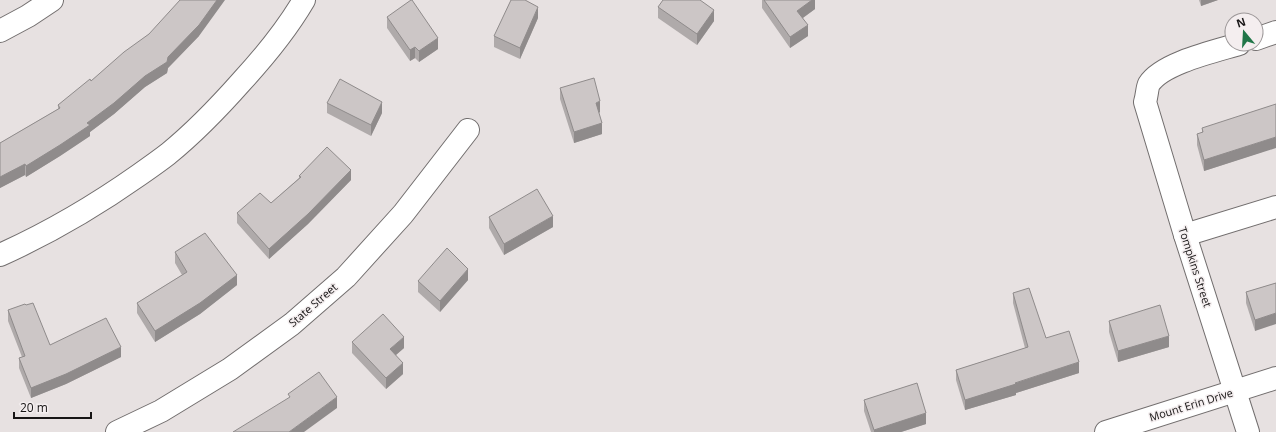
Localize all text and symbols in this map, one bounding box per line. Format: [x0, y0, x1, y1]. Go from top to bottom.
north arrow [1224, 12, 1264, 52]
text: N [1234, 13, 1247, 31]
street label: Tompkins Street [1175, 225, 1216, 309]
street label: State Street [285, 279, 340, 330]
street label: Mount Erin Drive [1147, 385, 1235, 424]
scale bar [14, 394, 91, 420]
text: 20 m [20, 399, 48, 416]

